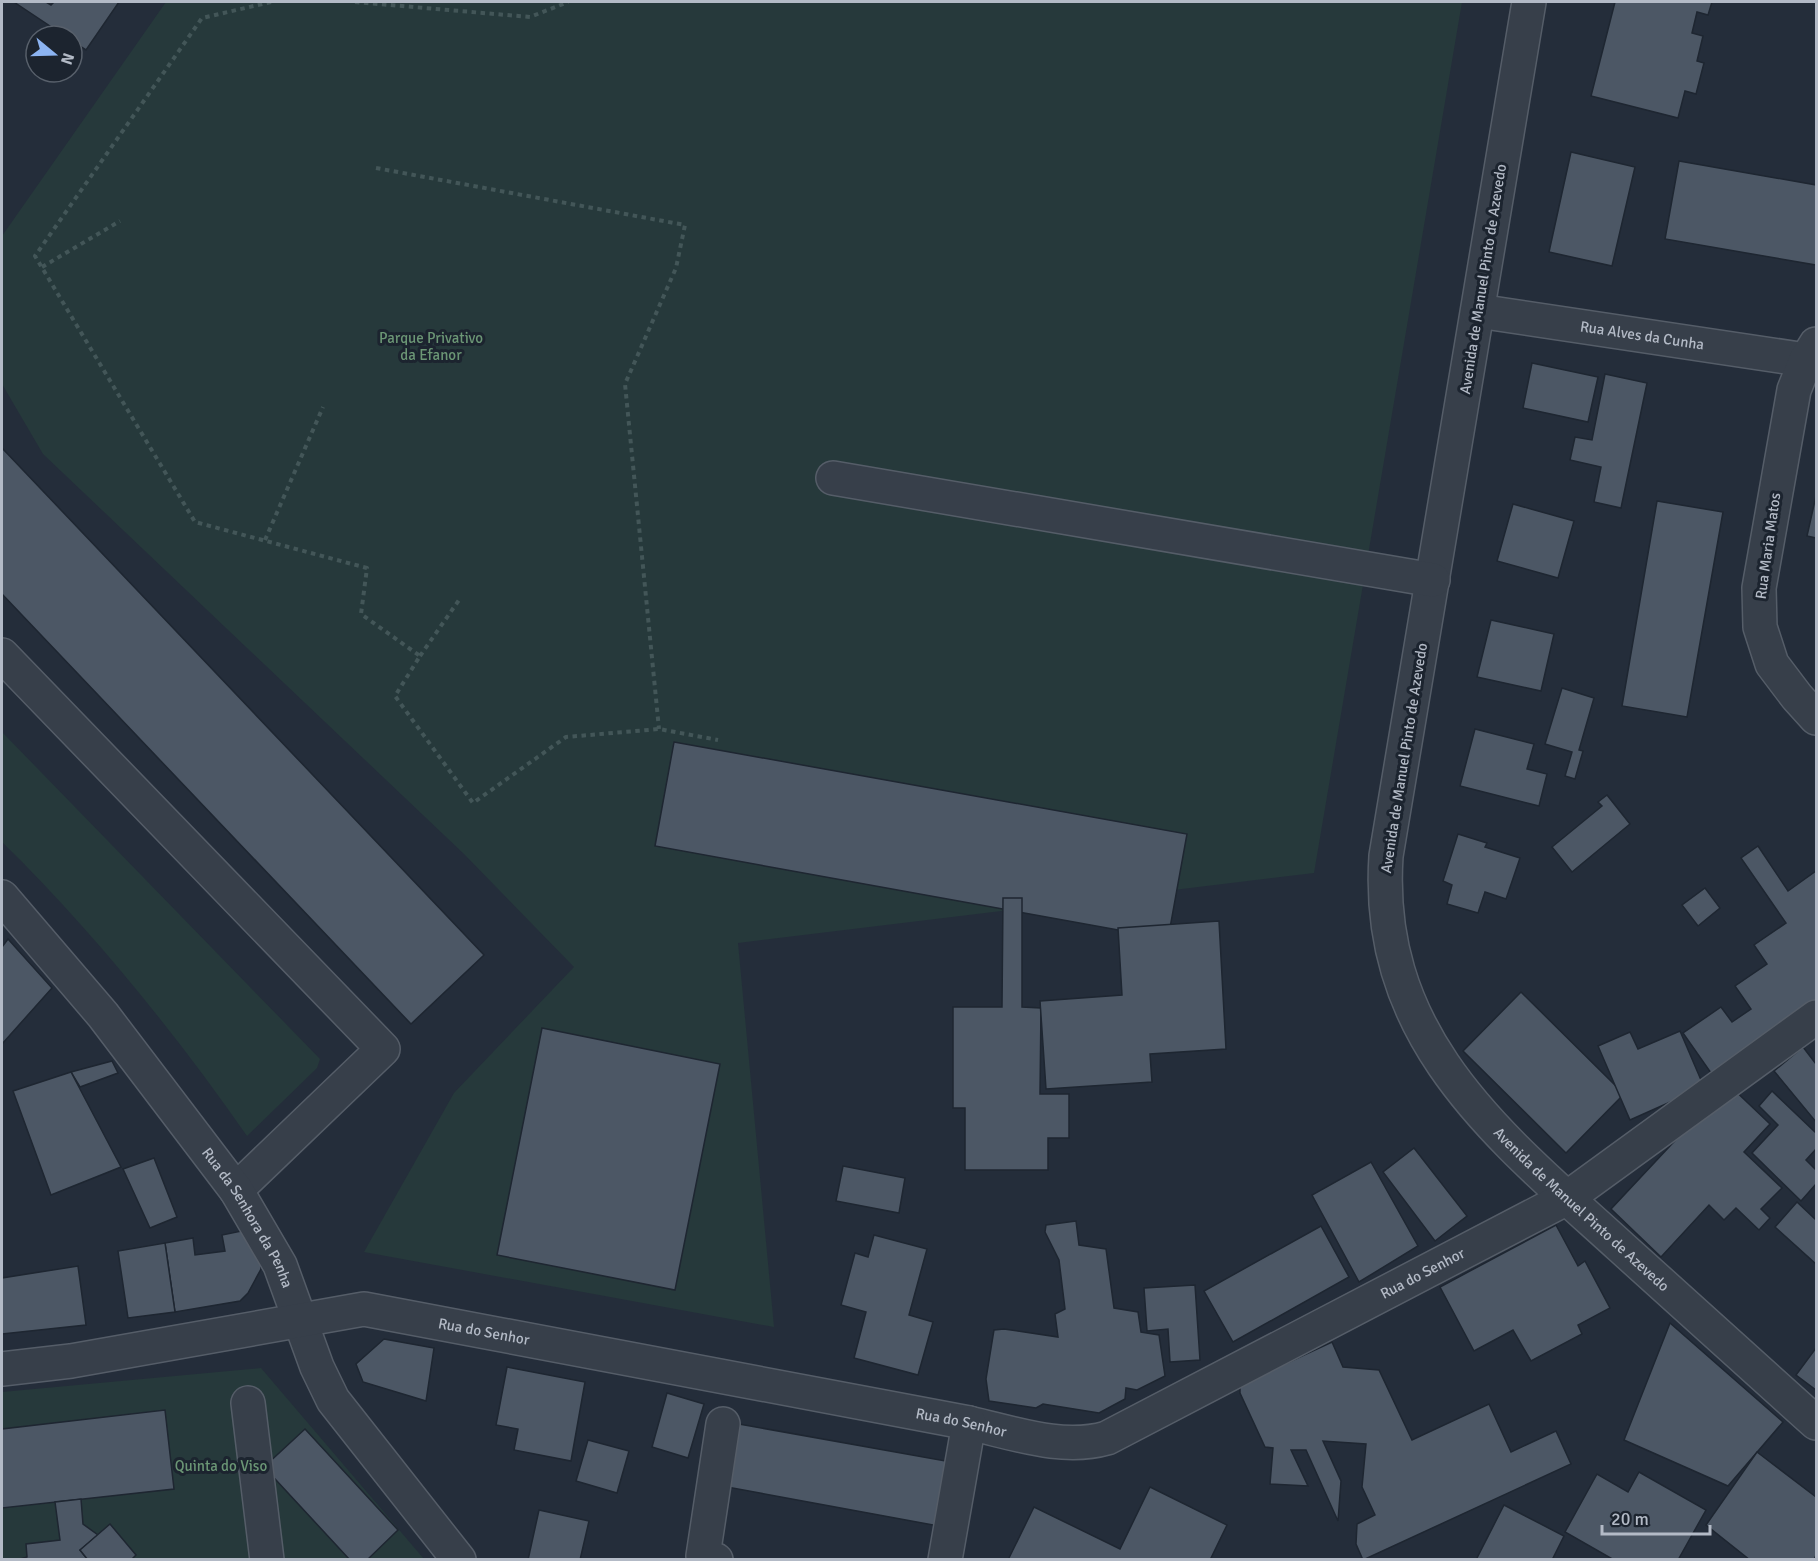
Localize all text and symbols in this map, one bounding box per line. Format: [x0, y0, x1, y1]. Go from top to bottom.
north arrow [24, 24, 84, 84]
text: N [56, 50, 79, 67]
street label: Avenida de Manuel Pinto de Azevedo [1456, 162, 1510, 395]
street label: Rua Alves da Cunha [1579, 317, 1705, 354]
park label: Parque Privativo da Efanor [379, 329, 483, 364]
street label: Rua Maria Matos [1752, 491, 1784, 600]
street label: Avenida de Manuel Pinto de Azevedo [1377, 641, 1431, 874]
street label: Avenida de Manuel Pinto de Azevedo [1490, 1124, 1673, 1295]
street label: Rua da Senhora da Penha [198, 1144, 297, 1290]
street label: Rua do Senhor [1377, 1244, 1468, 1303]
street label: Rua do Senhor [437, 1314, 531, 1349]
street label: Rua do Senhor [914, 1404, 1009, 1441]
park label: Quinta do Viso [175, 1457, 267, 1475]
scale bar [1602, 1498, 1710, 1536]
text: 20 m [1611, 1508, 1649, 1530]

